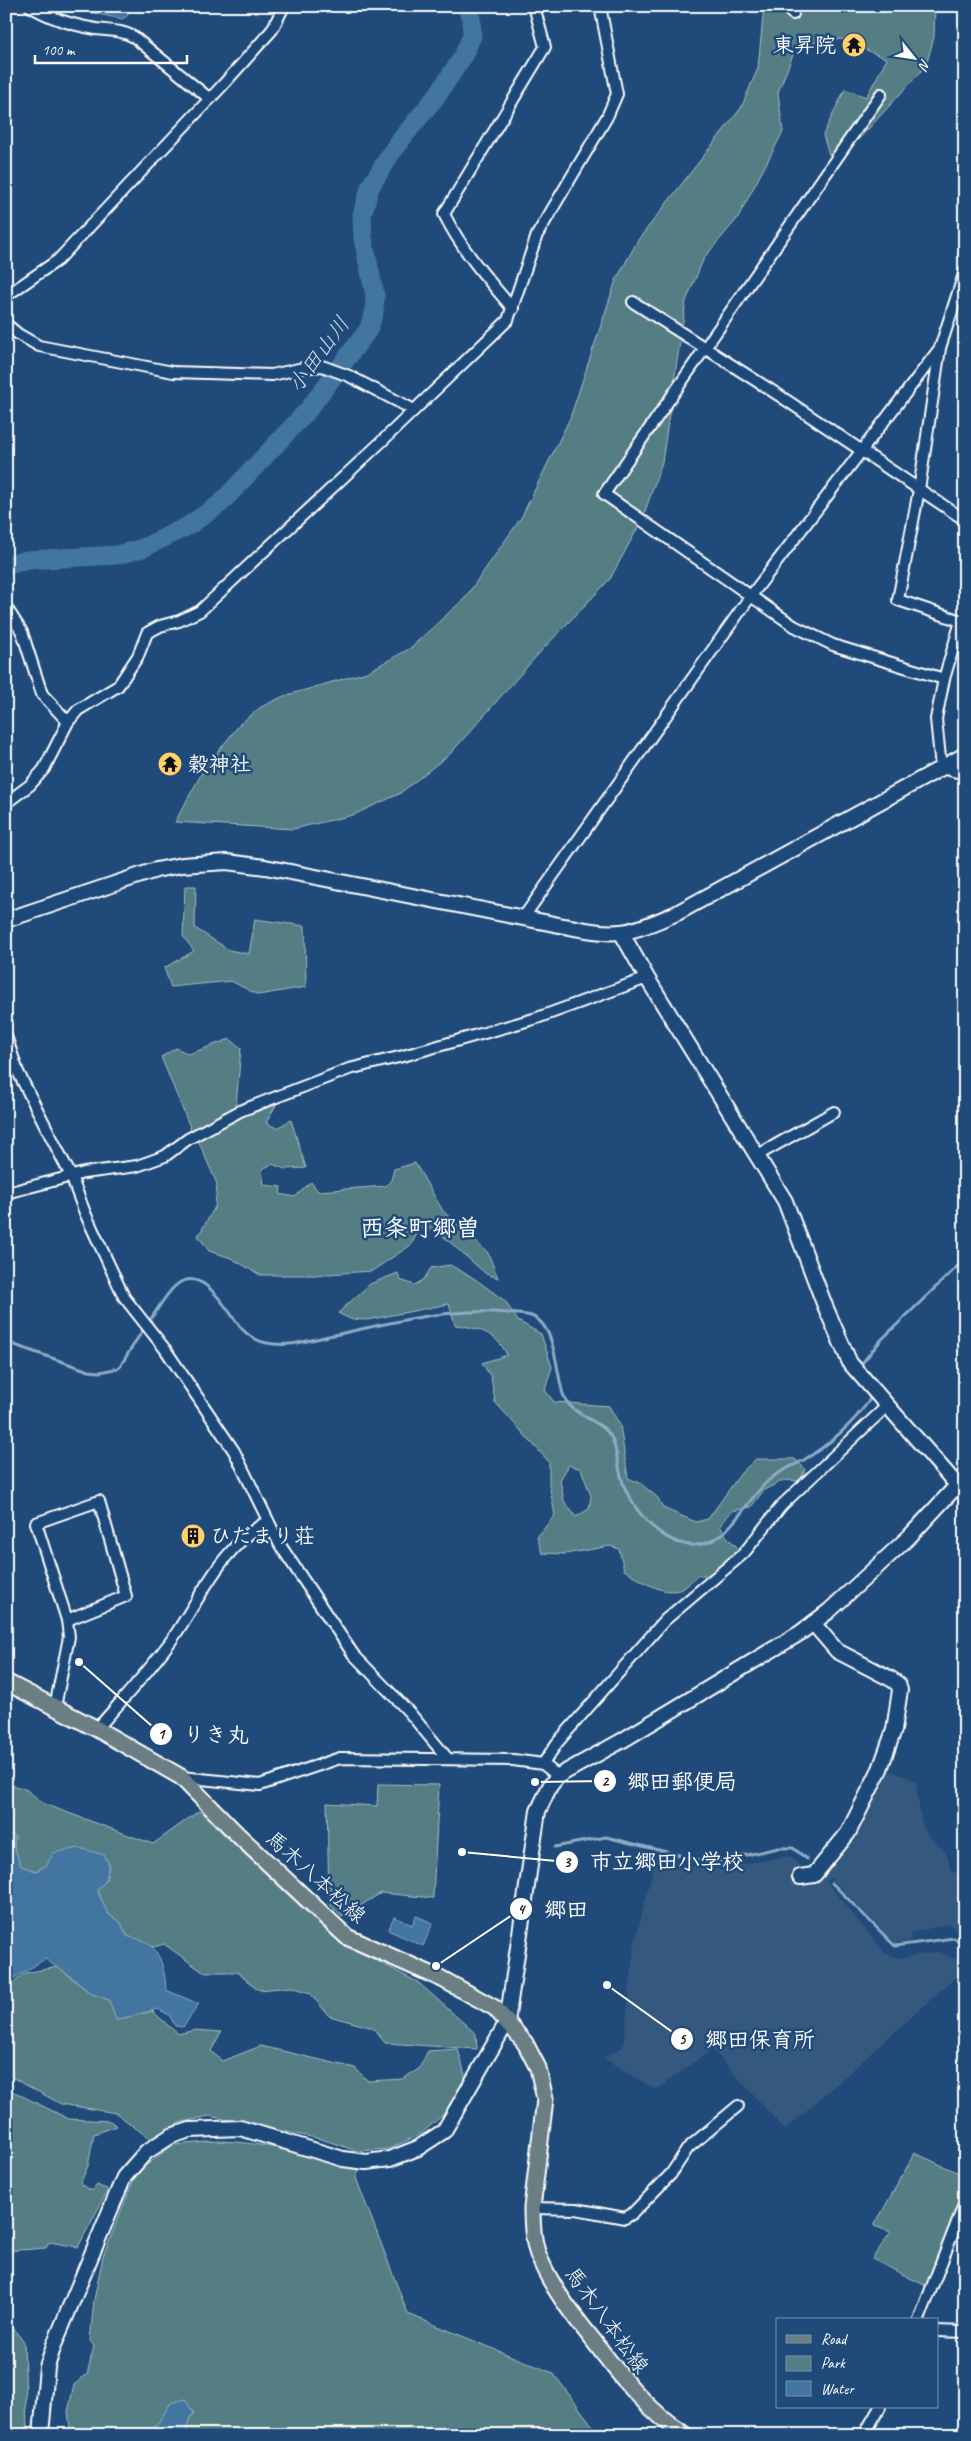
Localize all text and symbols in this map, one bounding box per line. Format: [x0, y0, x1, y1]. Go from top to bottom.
scale bar [35, 32, 188, 64]
place label: 東昇院 [773, 32, 836, 58]
temple icon: 東昇院 [841, 32, 867, 58]
north arrow [888, 32, 938, 82]
text: 100 m [42, 41, 76, 60]
text: N [914, 56, 934, 74]
water label: 小田山川 [282, 311, 356, 398]
temple icon: 穀神社 [157, 751, 183, 777]
place label: 穀神社 [188, 751, 251, 777]
district label: 西条町郷曽 [360, 1213, 480, 1243]
building icon: ひだまり荘 [180, 1523, 206, 1549]
place label: ひだまり荘 [210, 1523, 315, 1549]
callout: りき丸 [148, 1715, 259, 1752]
text: りき丸 [183, 1721, 249, 1749]
text: 1 [158, 1725, 167, 1744]
callout: 郷田郵便局 [592, 1762, 747, 1799]
text: 郷田郵便局 [627, 1768, 737, 1796]
text: 2 [602, 1772, 610, 1791]
street label: 馬木八本松線 [260, 1825, 372, 1929]
callout: 市立郷田小学校 [555, 1843, 754, 1880]
text: 市立郷田小学校 [590, 1848, 744, 1876]
text: 3 [564, 1853, 572, 1872]
callout: 郷田 [509, 1890, 598, 1927]
text: 郷田 [544, 1896, 588, 1924]
text: 4 [518, 1900, 527, 1919]
callout: 郷田保育所 [670, 2021, 825, 2058]
text: 郷田保育所 [705, 2026, 815, 2054]
text: 5 [679, 2030, 687, 2049]
street label: 馬木八本松線 [559, 2261, 655, 2379]
legend [776, 2318, 938, 2408]
text: Road [821, 2330, 848, 2349]
text: Park [821, 2354, 846, 2373]
text: Water [821, 2380, 855, 2399]

